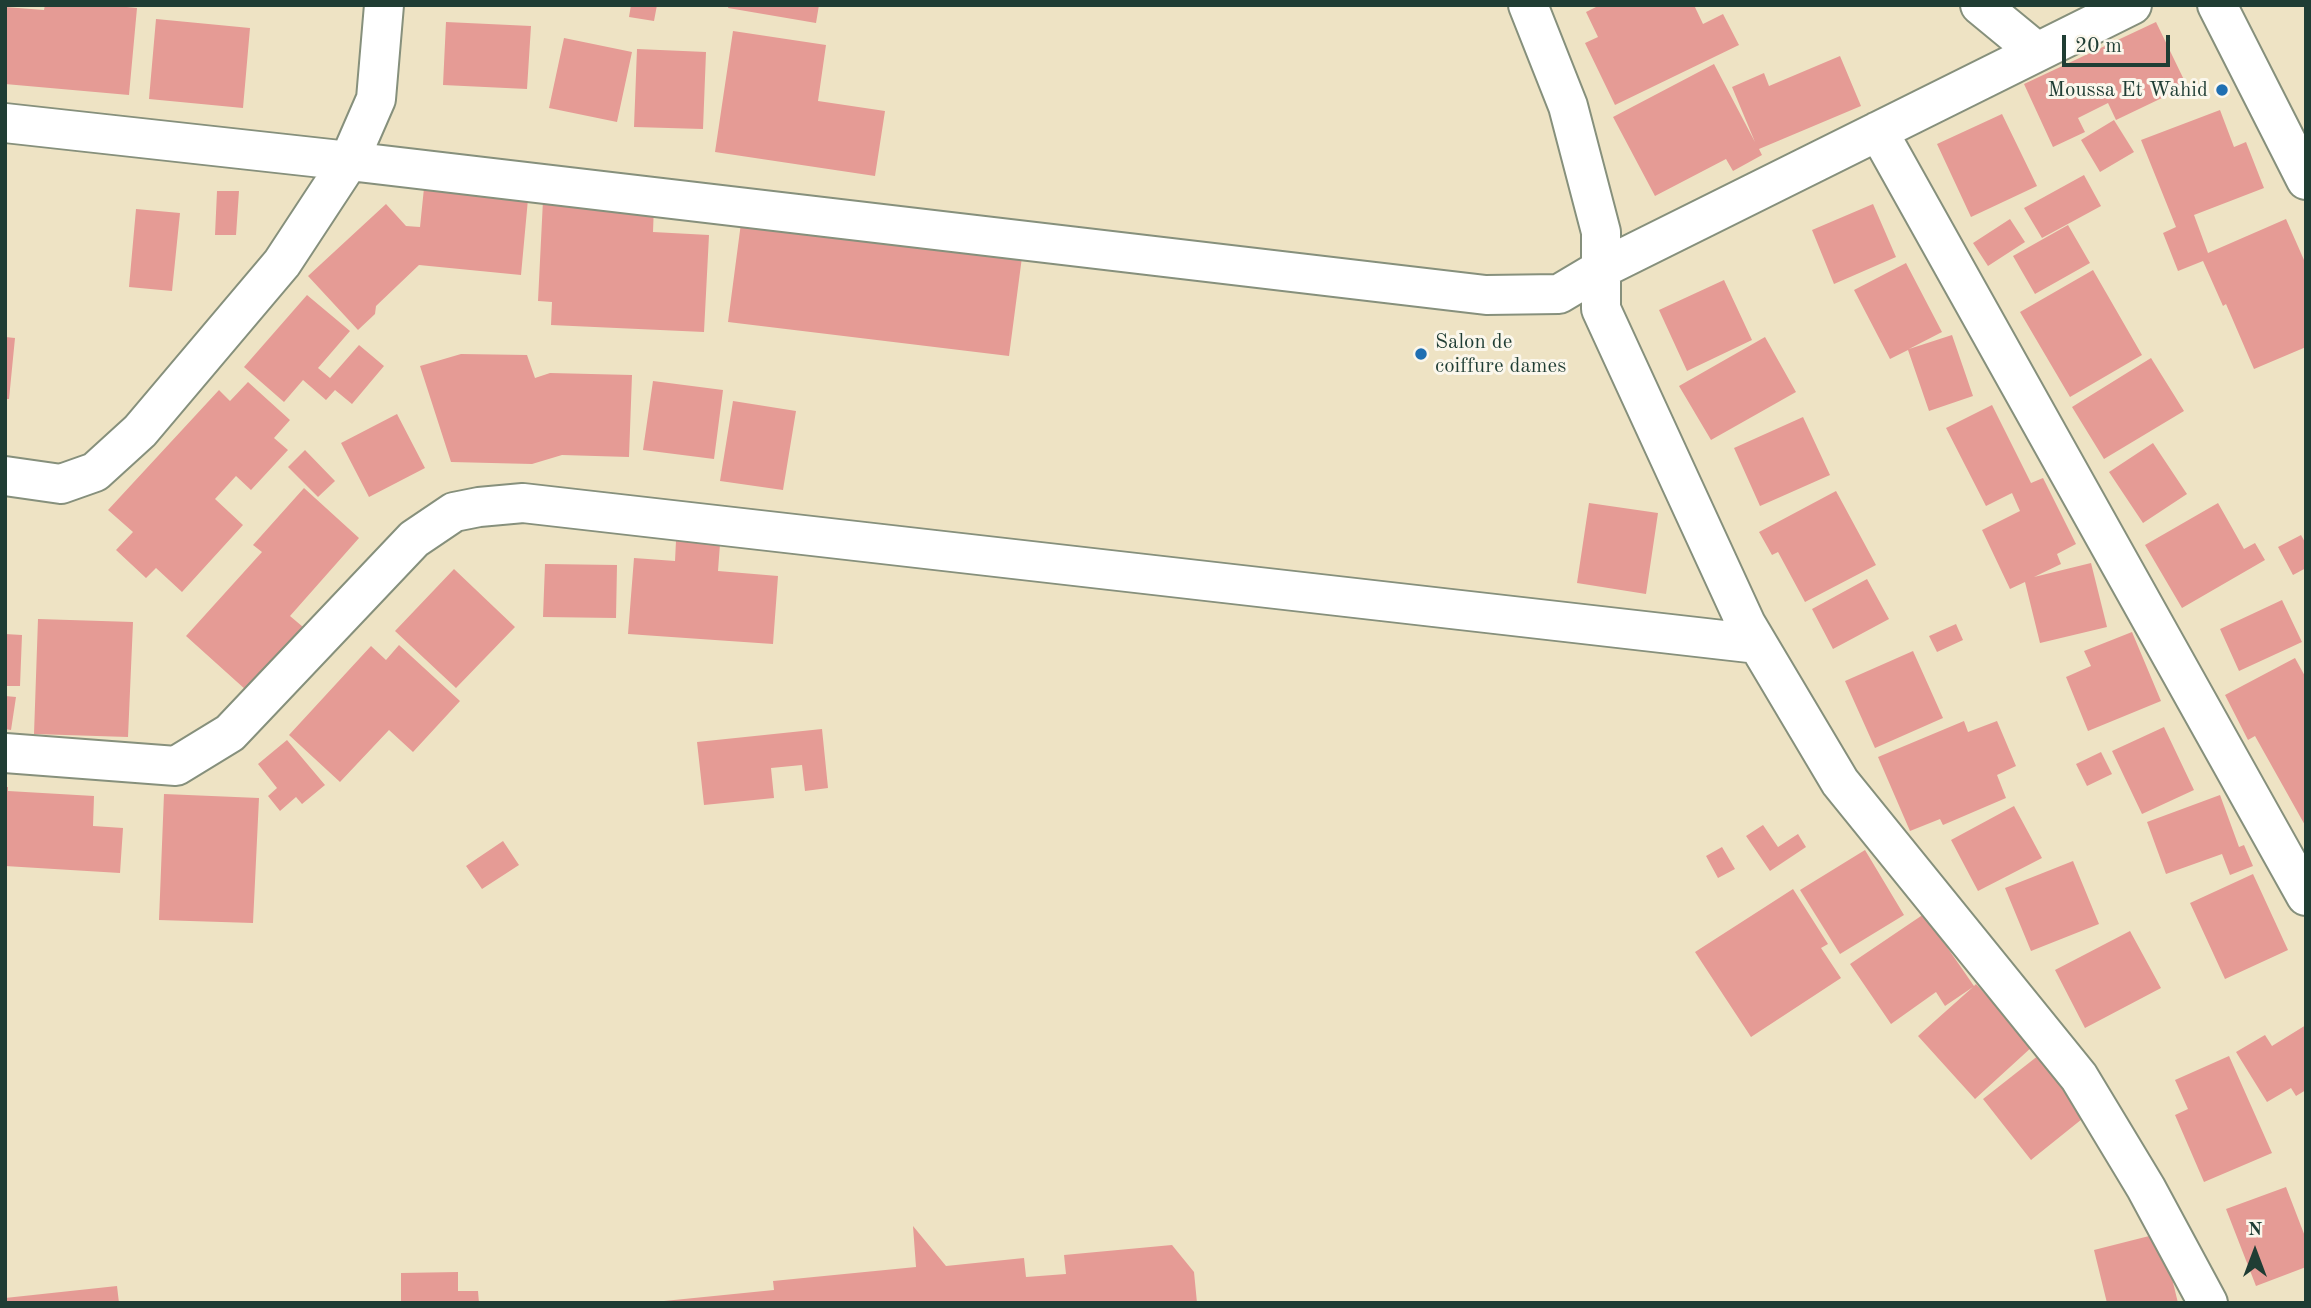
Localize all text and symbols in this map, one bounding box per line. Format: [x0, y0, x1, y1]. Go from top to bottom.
scale bar [2066, 21, 2174, 65]
text: 20 m [2075, 36, 2122, 57]
place label: Moussa Et Wahid [2047, 77, 2208, 103]
marker: Moussa Et Wahid [2214, 82, 2230, 98]
place label: Salon de coiffure dames [1435, 329, 1566, 379]
marker: Salon de coiffure dames [1413, 346, 1429, 362]
north arrow [2220, 1217, 2290, 1287]
text: N [2248, 1221, 2262, 1240]

